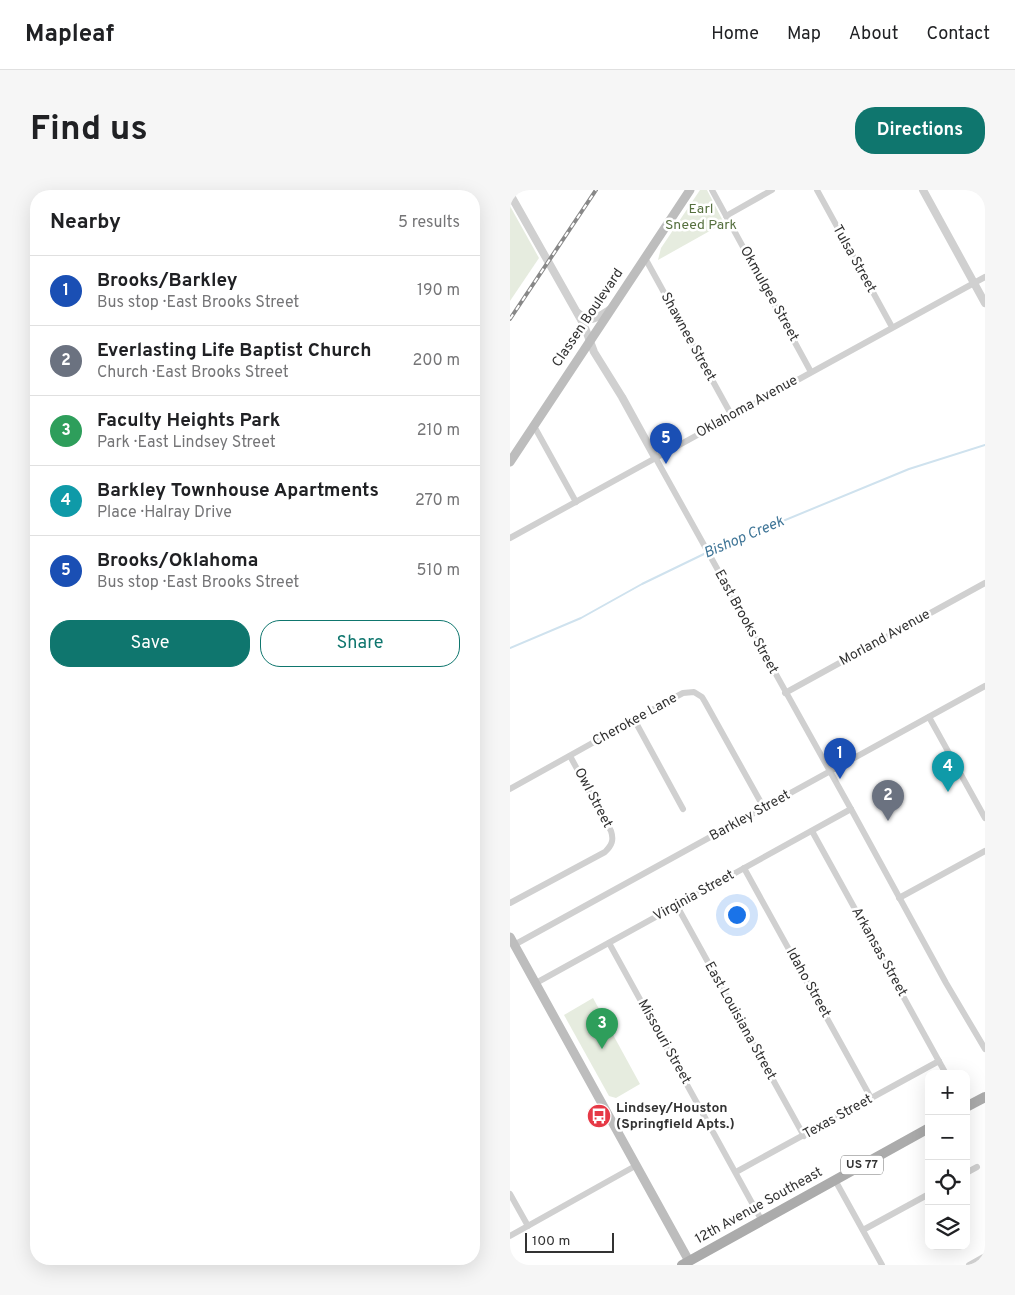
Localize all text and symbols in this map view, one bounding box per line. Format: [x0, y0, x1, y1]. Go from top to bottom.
text: Mapleaf [25, 20, 114, 50]
text: Home [711, 23, 759, 46]
text: Map [787, 23, 821, 46]
text: About [849, 23, 898, 46]
text: Contact [926, 23, 990, 46]
button: Directions [855, 107, 985, 154]
text: Find us [30, 108, 148, 152]
park label: Earl Sneed Park [665, 201, 737, 234]
text: Nearby [50, 209, 121, 236]
text: 5 results [398, 213, 460, 233]
street label: Tulsa Street [828, 222, 880, 296]
street label: Okmulgee Street [736, 243, 802, 345]
street label: Classen Boulevard [549, 265, 627, 371]
text: Brooks/Barkley [97, 269, 237, 293]
text: 1 [63, 281, 69, 301]
text: 190 m [417, 281, 460, 301]
street label: Shawnee Street [657, 290, 719, 384]
text: Bus stop · East Brooks Street [97, 293, 299, 313]
text: Everlasting Life Baptist Church [97, 339, 371, 363]
text: 2 [61, 351, 71, 371]
text: 200 m [412, 351, 460, 371]
text: Church · East Brooks Street [97, 363, 289, 383]
street label: Oklahoma Avenue [693, 372, 801, 442]
text: Faculty Heights Park [97, 409, 280, 433]
text: 3 [61, 421, 71, 441]
text: 210 m [417, 421, 460, 441]
pin: 5 [650, 423, 682, 464]
text: Park · East Lindsey Street [97, 433, 276, 453]
text: Barkley Townhouse Apartments [97, 479, 379, 503]
text: 4 [61, 491, 71, 511]
text: 270 m [415, 491, 460, 511]
text: Place · Halray Drive [97, 503, 232, 523]
water label: Bishop Creek [701, 512, 787, 563]
text: Brooks/Oklahoma [97, 549, 258, 573]
text: 5 [61, 561, 71, 581]
text: 510 m [417, 561, 460, 581]
street label: East Brooks Street [710, 567, 782, 677]
text: Bus stop · East Brooks Street [97, 573, 299, 593]
street label: Morland Avenue [837, 606, 933, 670]
button: Save [50, 620, 250, 667]
button: Share [260, 620, 460, 667]
street label: Cherokee Lane [590, 690, 680, 750]
pin: 1 [824, 738, 856, 779]
pin: 4 [932, 751, 964, 792]
street label: Owl Street [570, 765, 616, 831]
pin: 2 [872, 780, 904, 821]
street label: Barkley Street [707, 787, 793, 845]
street label: Virginia Street [651, 867, 737, 925]
your location [724, 902, 750, 928]
street label: Arkansas Street [847, 904, 911, 1000]
street label: Idaho Street [782, 945, 834, 1021]
street label: East Louisiana Street [700, 959, 780, 1083]
street label: Missouri Street [634, 997, 694, 1087]
pin: 3 [586, 1008, 618, 1049]
map controls [925, 1070, 970, 1250]
button: + [925, 1070, 970, 1115]
street label: Texas Street [800, 1091, 876, 1143]
place label: Lindsey/Houston (Springfield Apts.) [616, 1100, 735, 1133]
bus stop icon: Lindsey/Houston (Springfield Apts.) [586, 1103, 612, 1129]
button: − [925, 1115, 970, 1160]
road number: US 77 [841, 1156, 883, 1174]
button: locate [925, 1160, 970, 1205]
street label: 12th Avenue Southeast [692, 1164, 826, 1248]
button: layers [925, 1205, 970, 1250]
scale bar [525, 1230, 614, 1253]
text: 100 m [532, 1233, 570, 1250]

